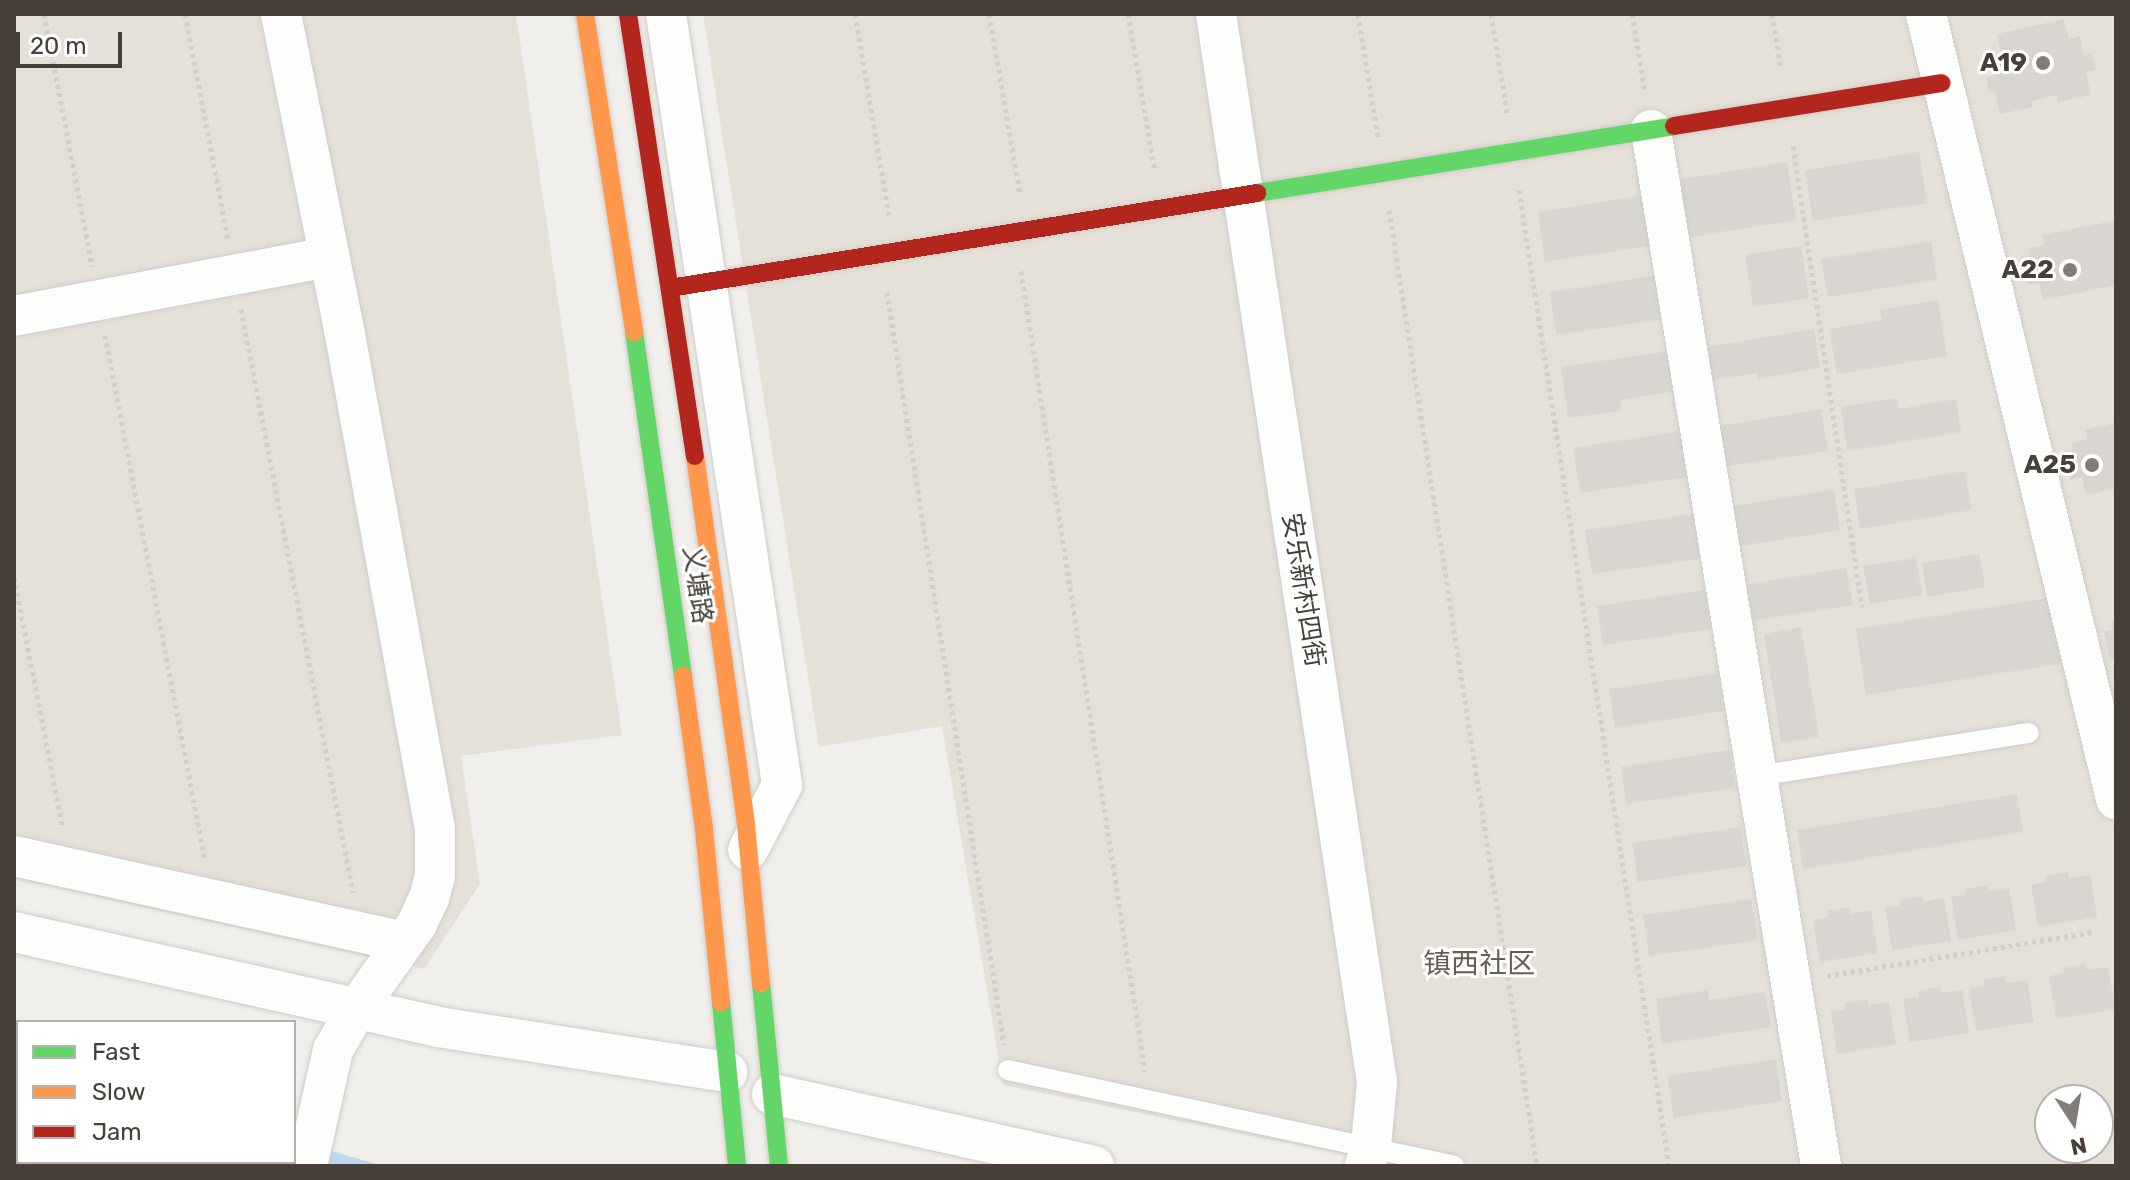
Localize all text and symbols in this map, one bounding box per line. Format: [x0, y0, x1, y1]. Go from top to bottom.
scale bar [20, 16, 126, 66]
text: 20 m [30, 32, 87, 60]
place label: A19 [1980, 47, 2027, 79]
marker: A19 [2034, 54, 2052, 72]
place label: A22 [2002, 254, 2054, 286]
marker: A22 [2061, 261, 2079, 279]
place label: A25 [2024, 449, 2076, 481]
marker: A25 [2083, 456, 2101, 474]
street label: 安乐新村四街 [1275, 511, 1331, 669]
street label: 义塘路 [676, 544, 718, 626]
district label: 镇西社区 [1423, 947, 1535, 981]
legend [16, 1020, 296, 1164]
text: Fast [92, 1038, 140, 1066]
text: Slow [92, 1078, 145, 1106]
north arrow [2034, 1084, 2114, 1164]
text: Jam [92, 1118, 142, 1146]
text: N [2068, 1131, 2089, 1161]

